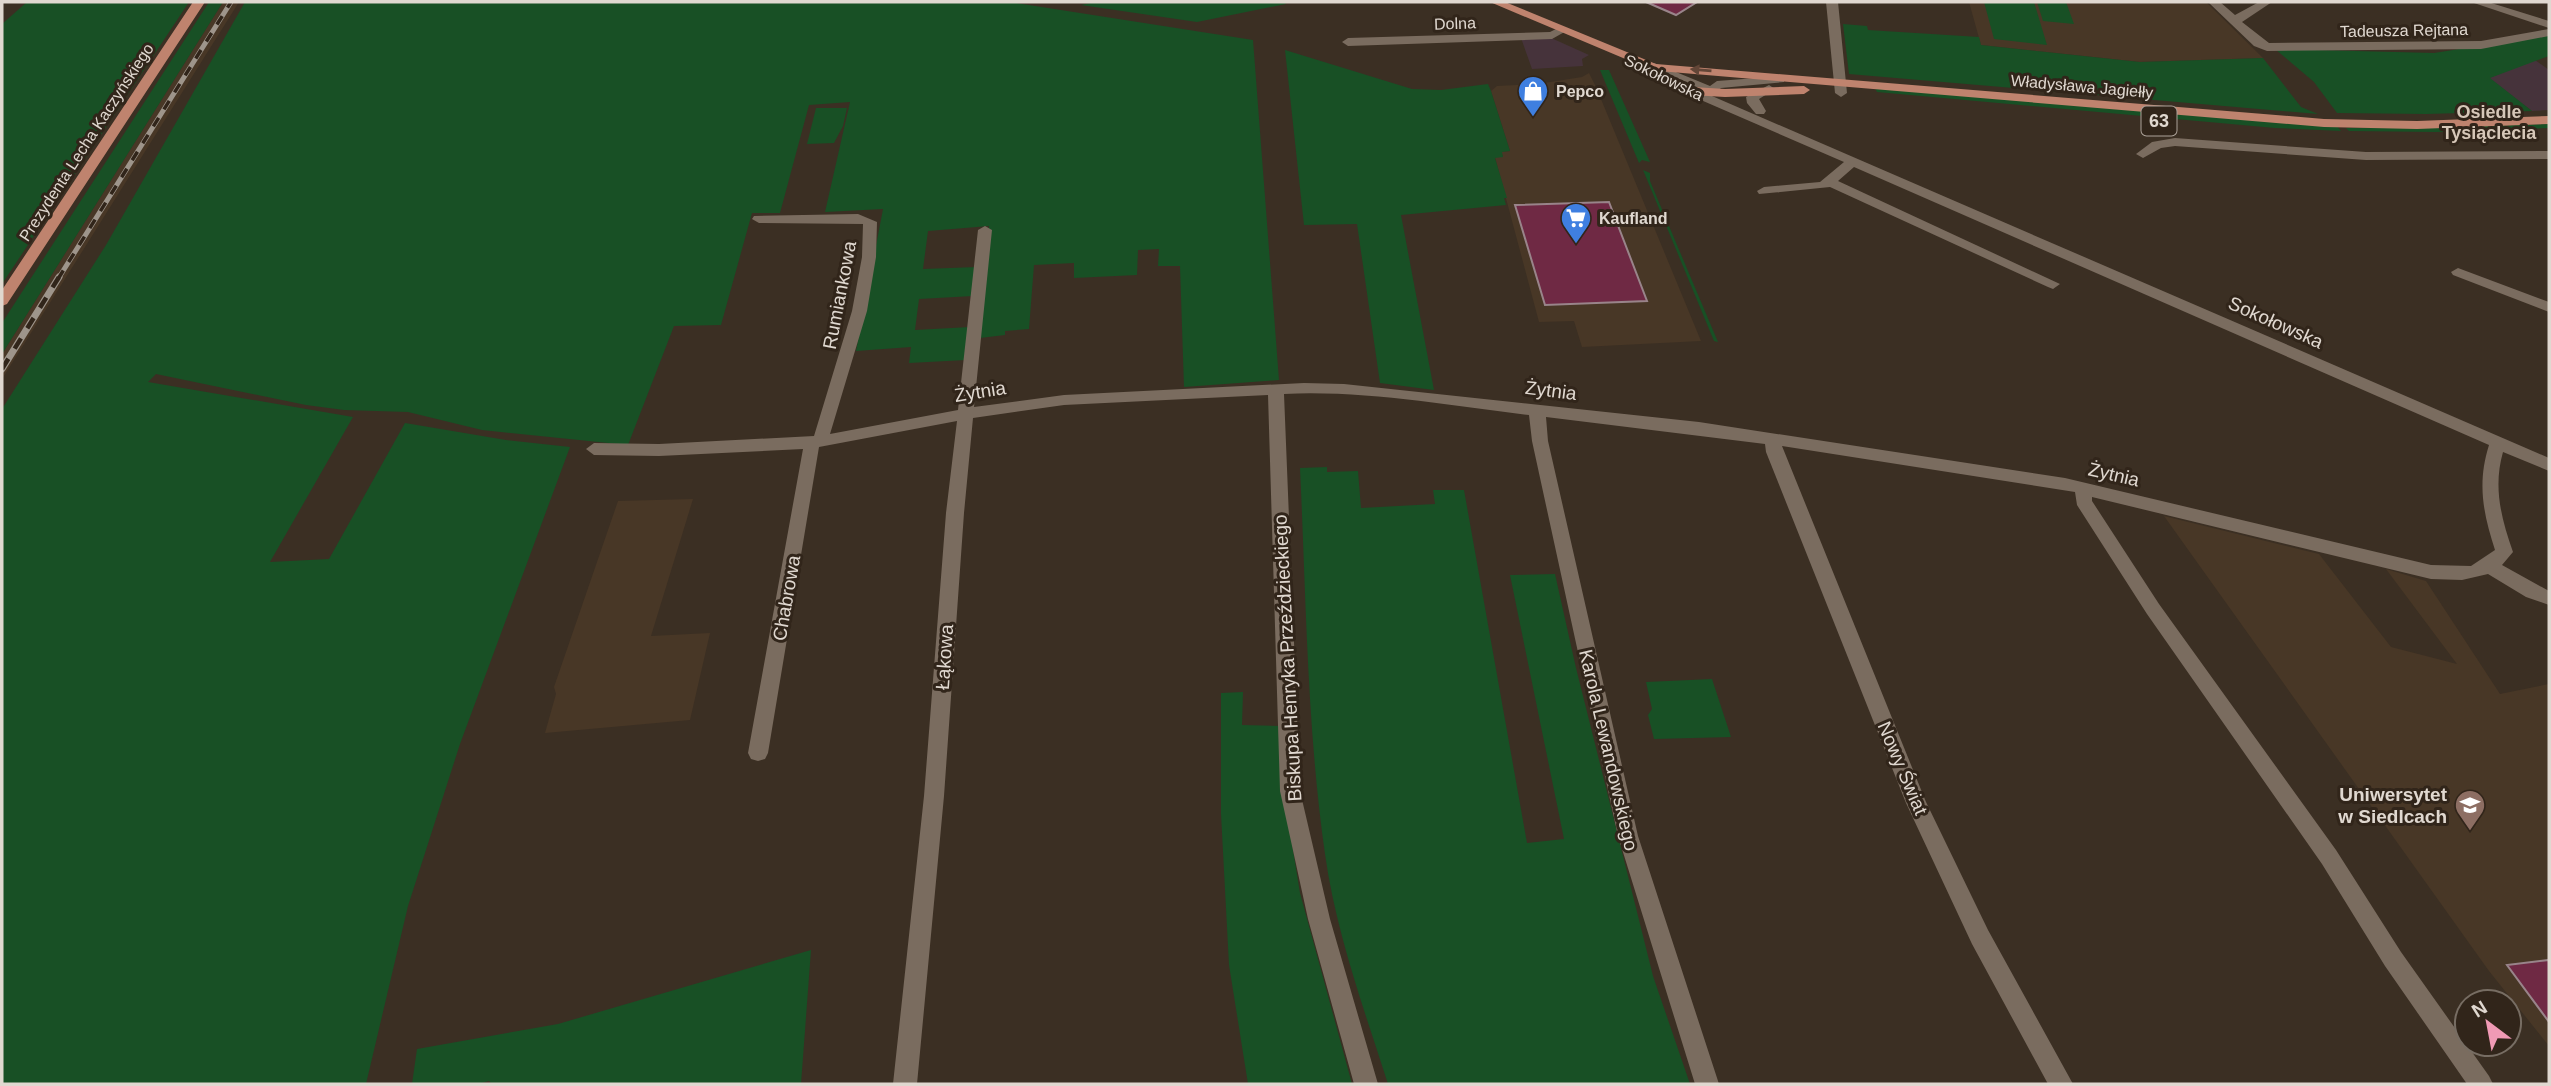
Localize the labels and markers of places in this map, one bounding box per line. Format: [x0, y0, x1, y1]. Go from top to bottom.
shop icon: Pepco [1516, 74, 1550, 118]
place label: Pepco [1556, 83, 1604, 100]
supermarket icon: Kaufland [1559, 201, 1593, 245]
place label: Kaufland [1599, 210, 1667, 227]
place label: Uniwersytet w Siedlcach [2337, 784, 2448, 827]
school or university icon: Uniwersytet w Siedlcach [2453, 788, 2487, 832]

